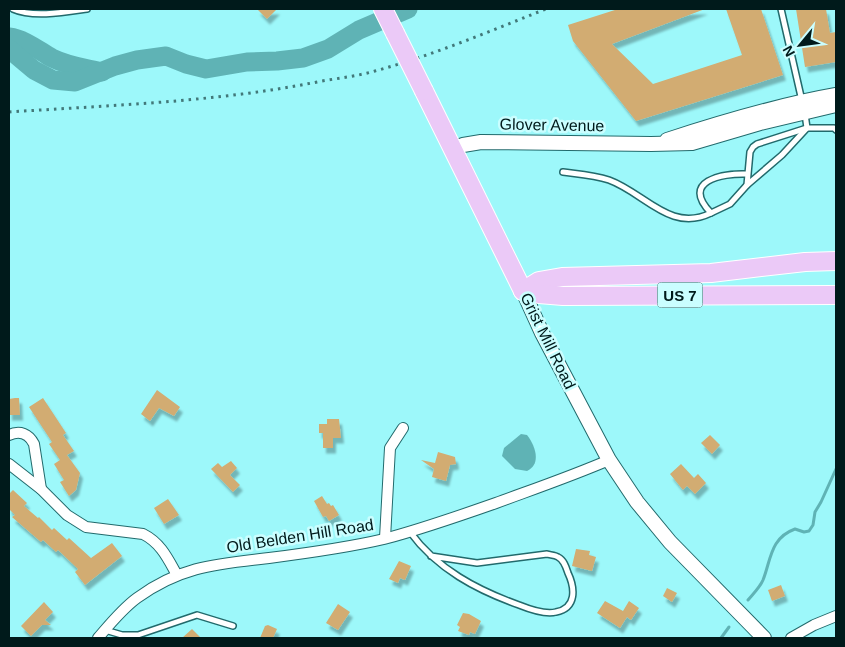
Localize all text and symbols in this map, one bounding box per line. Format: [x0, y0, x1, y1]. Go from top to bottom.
north arrow [775, 20, 825, 70]
text: N [779, 43, 798, 60]
street label: Glover Avenue [500, 116, 605, 134]
road number: US 7 [658, 282, 702, 308]
street label: Grist Mill Road [517, 290, 579, 392]
street label: Old Belden Hill Road [225, 516, 375, 556]

